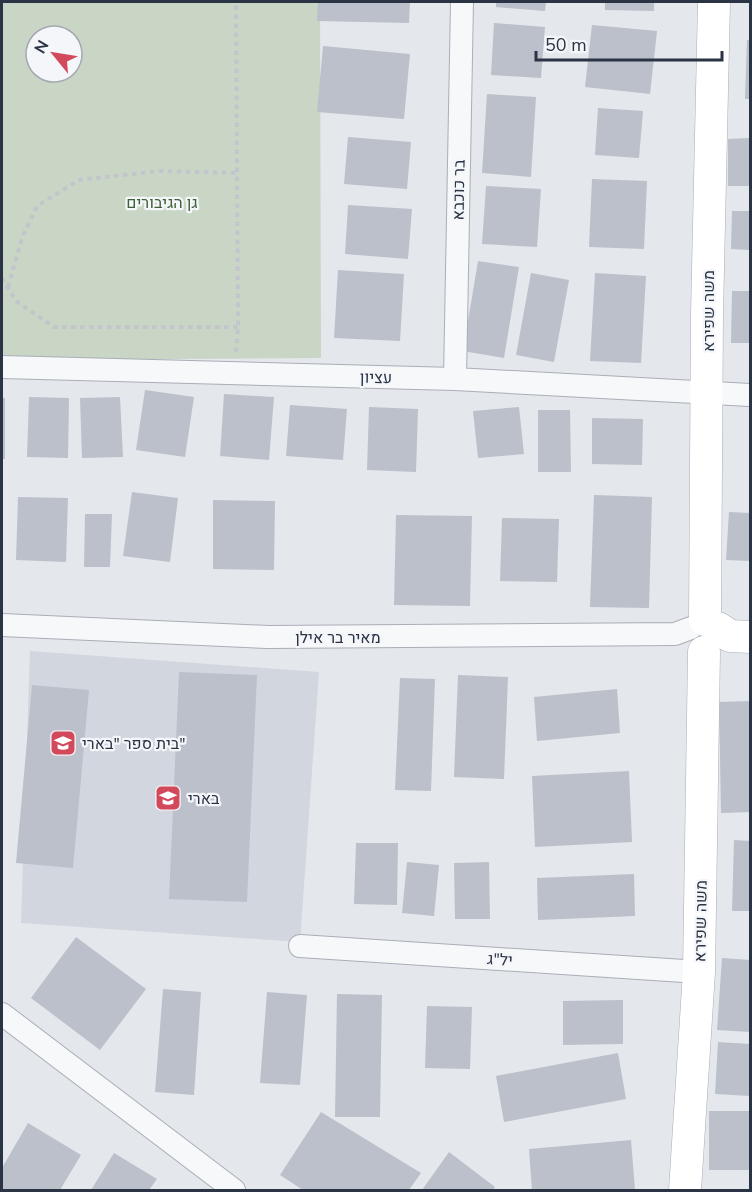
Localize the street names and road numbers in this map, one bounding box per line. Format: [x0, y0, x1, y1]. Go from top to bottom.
street label: בר כוכבא [447, 159, 471, 221]
street label: משה שפירא [698, 270, 720, 352]
street label: עציון [360, 367, 392, 389]
street label: מאיר בר אילן [295, 627, 381, 649]
street label: משה שפירא [689, 880, 713, 962]
street label: יל"ג [486, 948, 513, 972]

